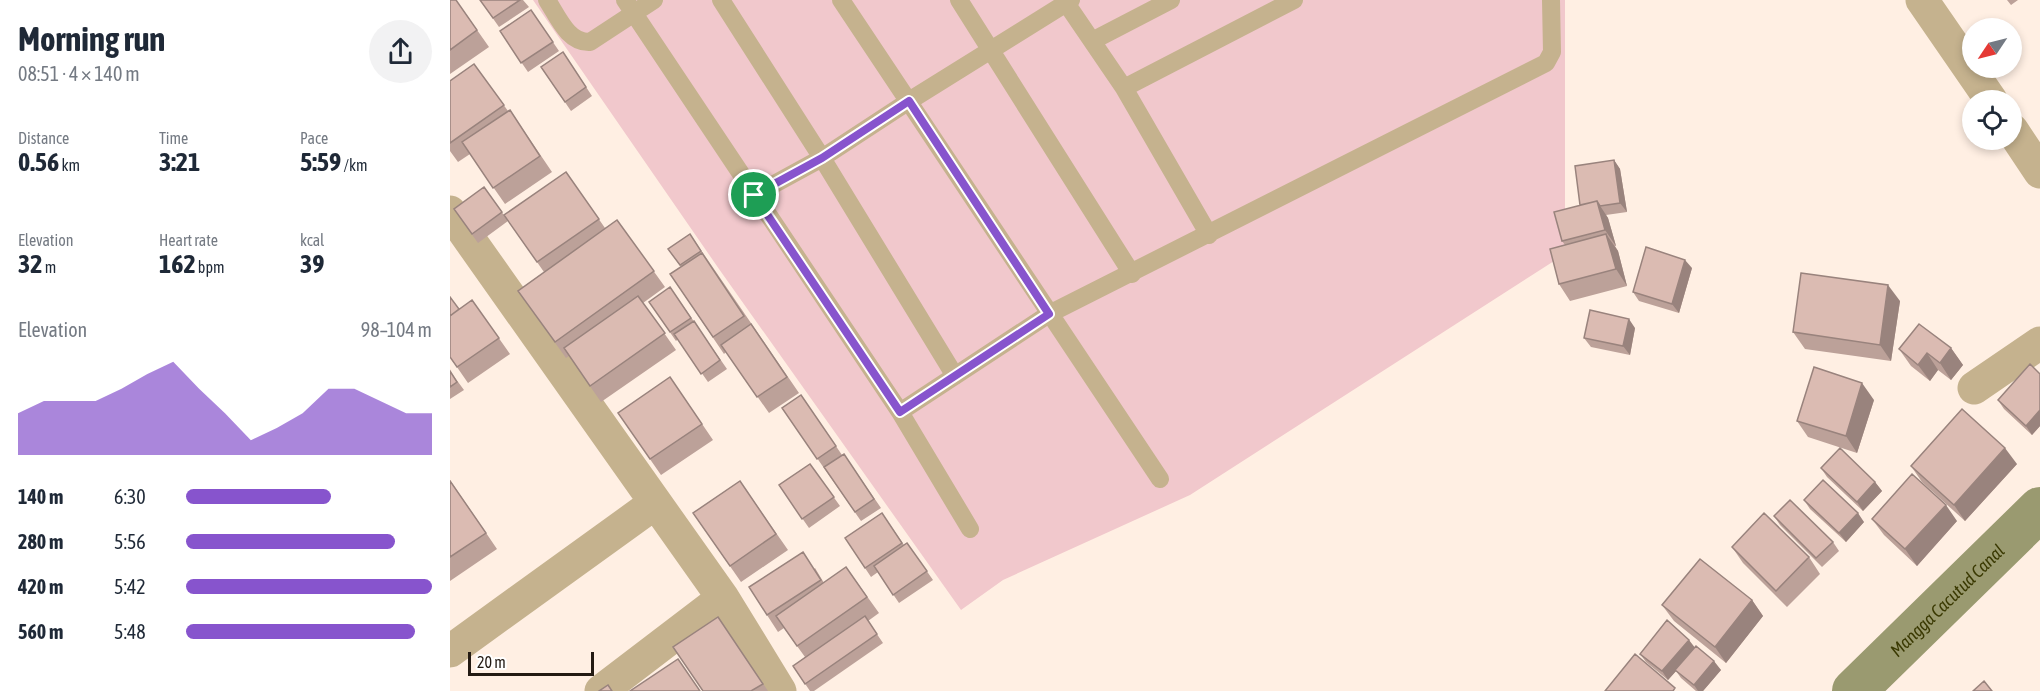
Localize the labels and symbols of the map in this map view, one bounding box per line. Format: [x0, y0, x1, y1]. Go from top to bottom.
north arrow [1962, 18, 2022, 78]
pin [728, 169, 779, 220]
water label: Mangga Cacutud Canal [1885, 540, 2008, 661]
scale bar [468, 649, 594, 676]

